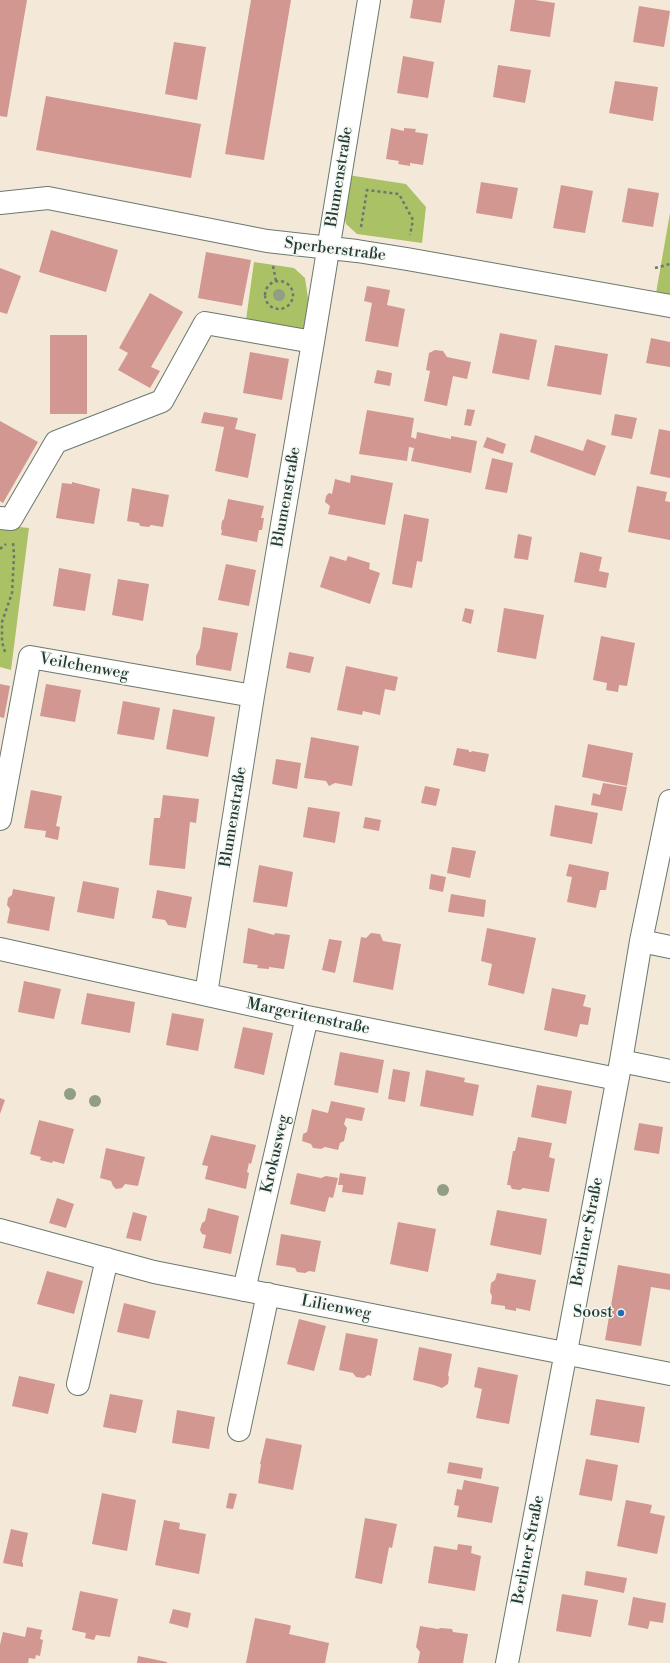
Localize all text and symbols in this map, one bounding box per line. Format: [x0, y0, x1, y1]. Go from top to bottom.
street label: Blumenstraße [323, 125, 357, 229]
street label: Sperberstraße [283, 234, 387, 266]
street label: Blumenstraße [269, 445, 305, 549]
street label: Veilchenweg [38, 650, 130, 684]
street label: Blumenstraße [217, 765, 251, 869]
street label: Margeritenstraße [245, 995, 371, 1039]
street label: Krokusweg [258, 1113, 294, 1195]
street label: Berliner Straße [568, 1176, 608, 1288]
street label: Lilienweg [299, 1292, 373, 1324]
place label: Soost [573, 1303, 613, 1323]
marker: Soost [616, 1308, 626, 1318]
street label: Berliner Straße [509, 1494, 549, 1606]

